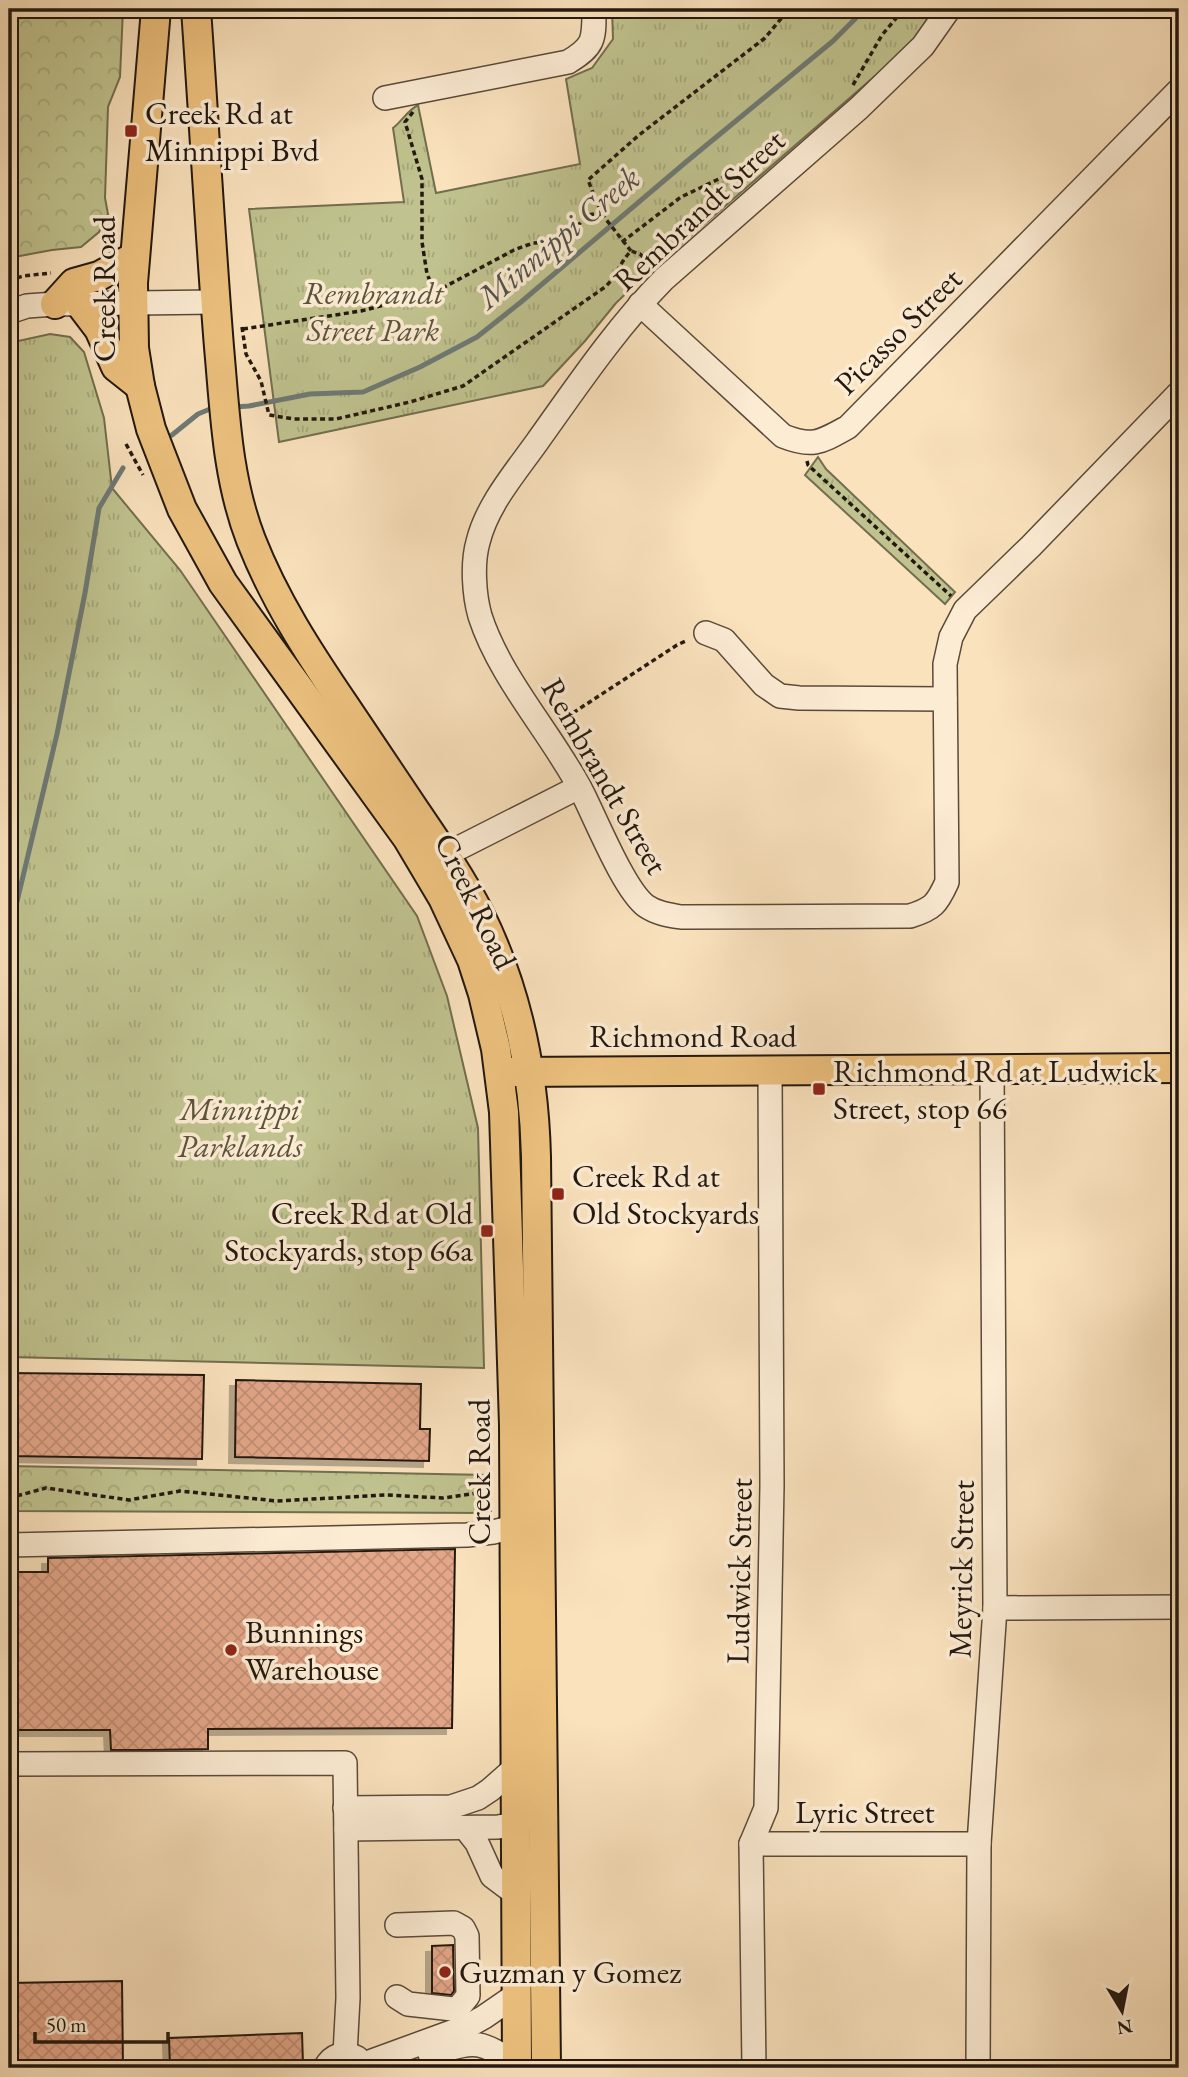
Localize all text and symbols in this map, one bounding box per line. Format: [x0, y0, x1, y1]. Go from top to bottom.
place label: Creek Rd at Minnippi Bvd [145, 92, 320, 171]
street label: Rembrandt Street [604, 120, 794, 300]
marker: Creek Rd at Minnippi Bvd [123, 123, 139, 139]
water label: Minnippi Creek [466, 156, 649, 319]
street label: Creek Road [83, 215, 125, 362]
street label: Picasso Street [825, 258, 971, 404]
park label: Rembrandt Street Park [303, 272, 445, 351]
street label: Rembrandt Street [532, 670, 678, 882]
street label: Creek Road [425, 826, 527, 977]
street label: Richmond Road [589, 1015, 797, 1057]
place label: Richmond Rd at Ludwick Street, stop 66 [833, 1050, 1159, 1129]
marker: Richmond Rd at Ludwick Street, stop 66 [811, 1081, 827, 1097]
park label: Minnippi Parklands [178, 1088, 303, 1167]
place label: Creek Rd at Old Stockyards [572, 1155, 759, 1234]
marker: Creek Rd at Old Stockyards [550, 1186, 566, 1202]
place label: Creek Rd at Old Stockyards, stop 66a [224, 1192, 474, 1271]
marker: Creek Rd at Old Stockyards, stop 66a [479, 1223, 495, 1239]
street label: Creek Road [458, 1398, 500, 1545]
street label: Ludwick Street [716, 1478, 762, 1664]
street label: Meyrick Street [938, 1480, 984, 1658]
place label: Bunnings Warehouse [245, 1611, 379, 1690]
marker: Bunnings Warehouse [223, 1642, 239, 1658]
street label: Lyric Street [795, 1791, 935, 1833]
place label: Guzman y Gomez [459, 1951, 681, 1993]
marker: Guzman y Gomez [437, 1964, 453, 1980]
north arrow [1086, 1976, 1156, 2046]
scale bar [35, 2000, 168, 2044]
text: 50 m [46, 2011, 87, 2038]
text: N [1115, 2014, 1135, 2041]

